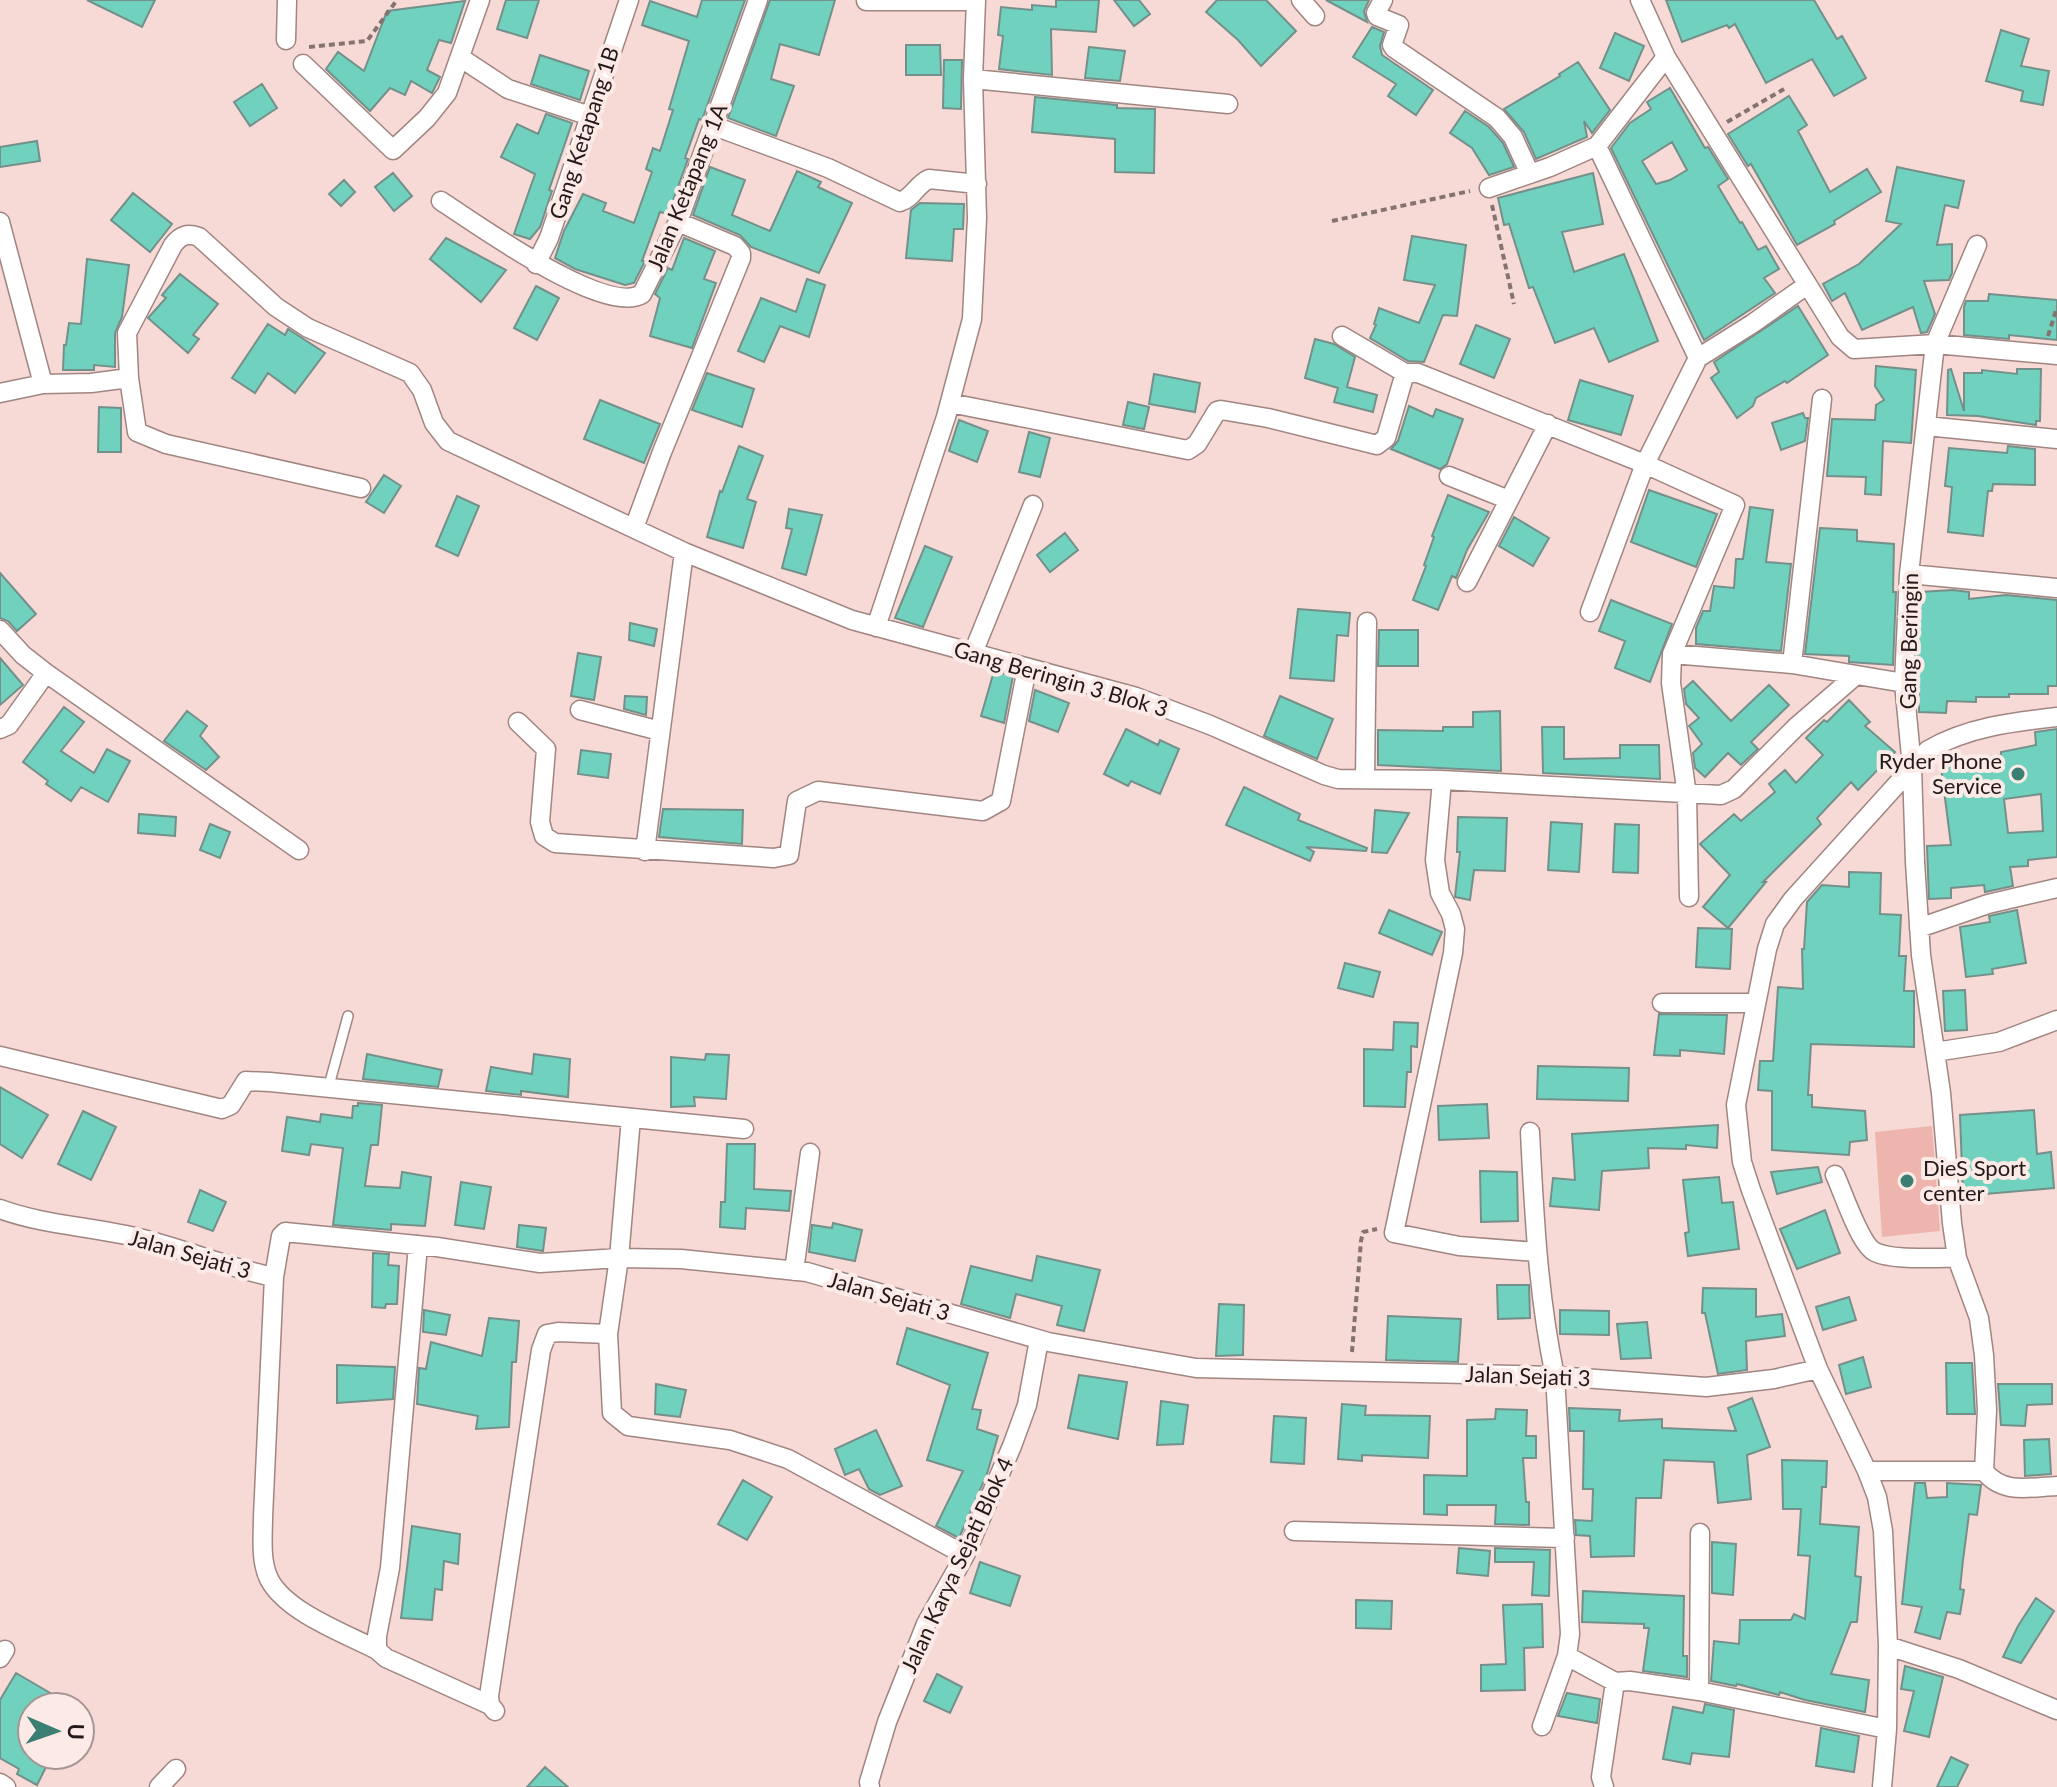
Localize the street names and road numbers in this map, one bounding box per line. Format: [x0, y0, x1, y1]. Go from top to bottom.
street label: Gang Ketapang 1B [543, 43, 624, 223]
street label: Jalan Ketapang 1A [641, 99, 732, 274]
street label: Gang Beringin [1894, 573, 1923, 709]
street label: Gang Beringin 3 Blok 3 [951, 635, 1171, 722]
street label: Jalan Sejati 3 [126, 1223, 254, 1284]
street label: Jalan Sejati 3 [825, 1265, 953, 1326]
street label: Jalan Sejati 3 [1465, 1360, 1591, 1391]
street label: Jalan Karya Sejati Blok 4 [895, 1452, 1019, 1677]

